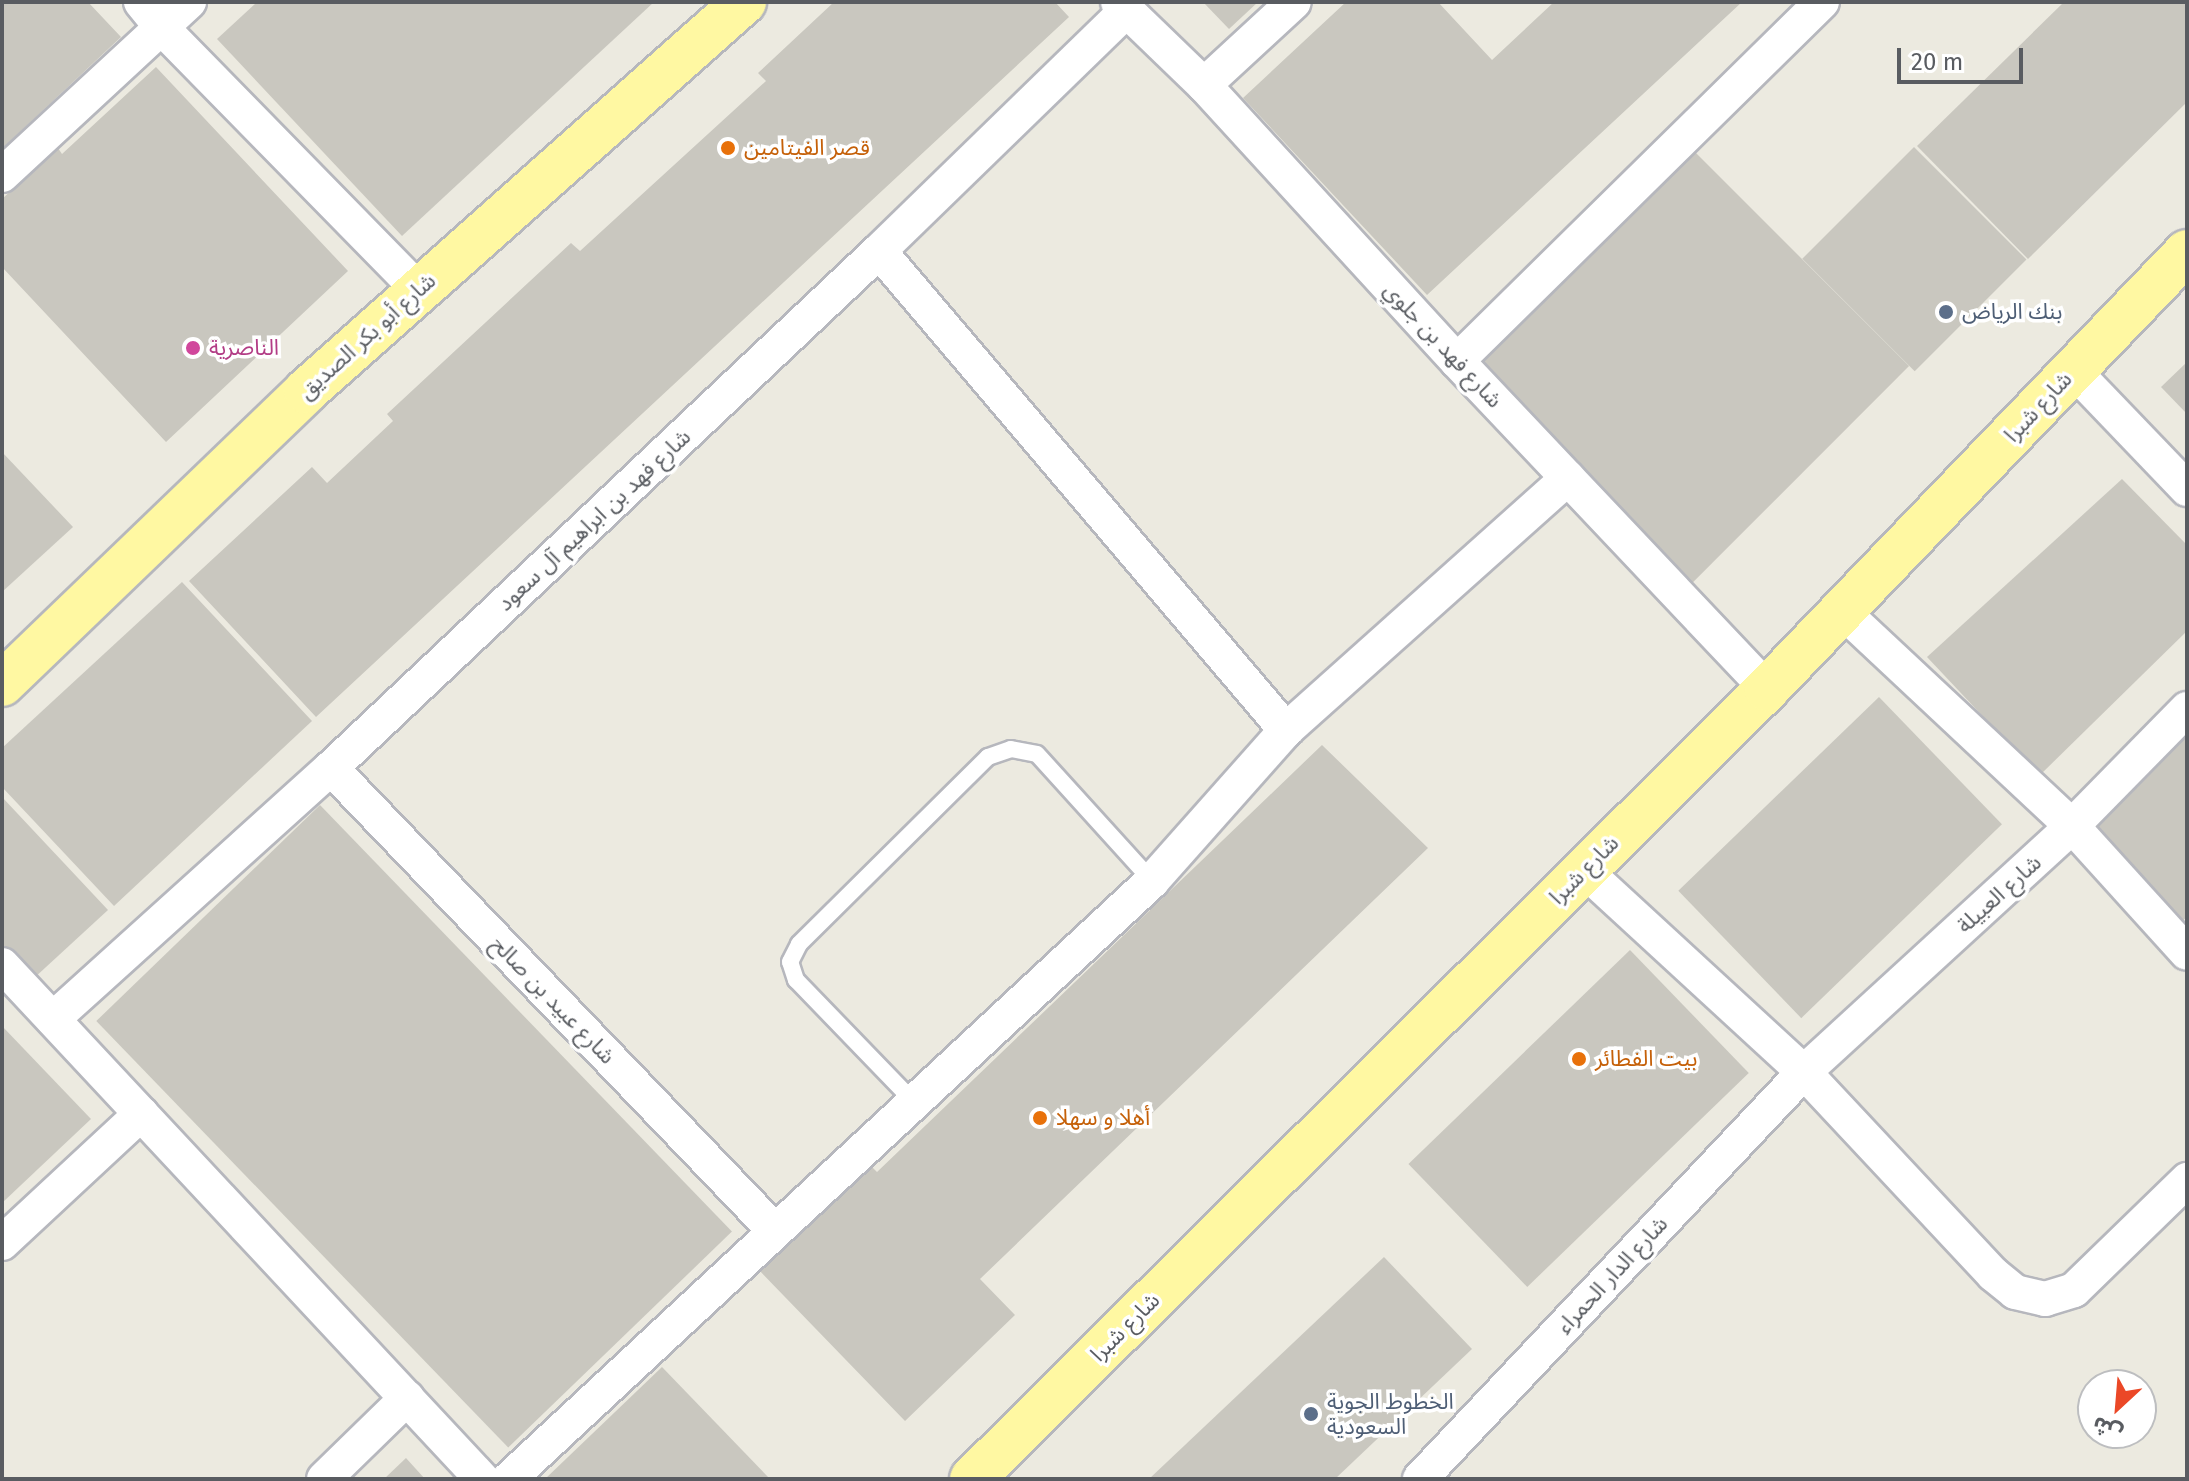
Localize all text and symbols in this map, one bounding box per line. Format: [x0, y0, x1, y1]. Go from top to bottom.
scale bar [1901, 32, 2027, 82]
text: 20 m [1911, 48, 1963, 76]
place label: قصر الفيتامين [744, 135, 870, 161]
marker: قصر الفيتامين [719, 139, 737, 157]
street label: شارع أبو بكر الصديق [293, 267, 441, 405]
street label: شارع فهد بن جلوي [1378, 277, 1508, 413]
place label: بنك الرياض [1962, 299, 2062, 325]
marker: بنك الرياض [1937, 303, 1955, 321]
place label: الناصرية [209, 335, 279, 361]
marker: الناصرية [184, 339, 202, 357]
street label: شارع شبرا [1999, 366, 2077, 448]
street label: شارع فهد بن ابراهيم آل سعود [492, 424, 696, 616]
street label: شارع شبرا [1544, 830, 1624, 910]
street label: شارع العبيلة [1951, 849, 2047, 939]
street label: شارع عبيد بن صالح [485, 931, 621, 1069]
place label: بيت الفطائر [1595, 1046, 1697, 1072]
marker: بيت الفطائر [1570, 1050, 1588, 1068]
place label: أهلا و سهلا [1056, 1105, 1150, 1131]
marker: أهلا و سهلا [1031, 1109, 1049, 1127]
street label: شارع الدار الحمراء [1551, 1211, 1673, 1339]
street label: شارع شبرا [1085, 1287, 1165, 1367]
north arrow [2077, 1369, 2157, 1449]
place label: الخطوط الجوية السعودية [1327, 1388, 1454, 1440]
marker: الخطوط الجوية السعودية [1302, 1405, 1320, 1423]
text: ش [2088, 1410, 2127, 1448]

